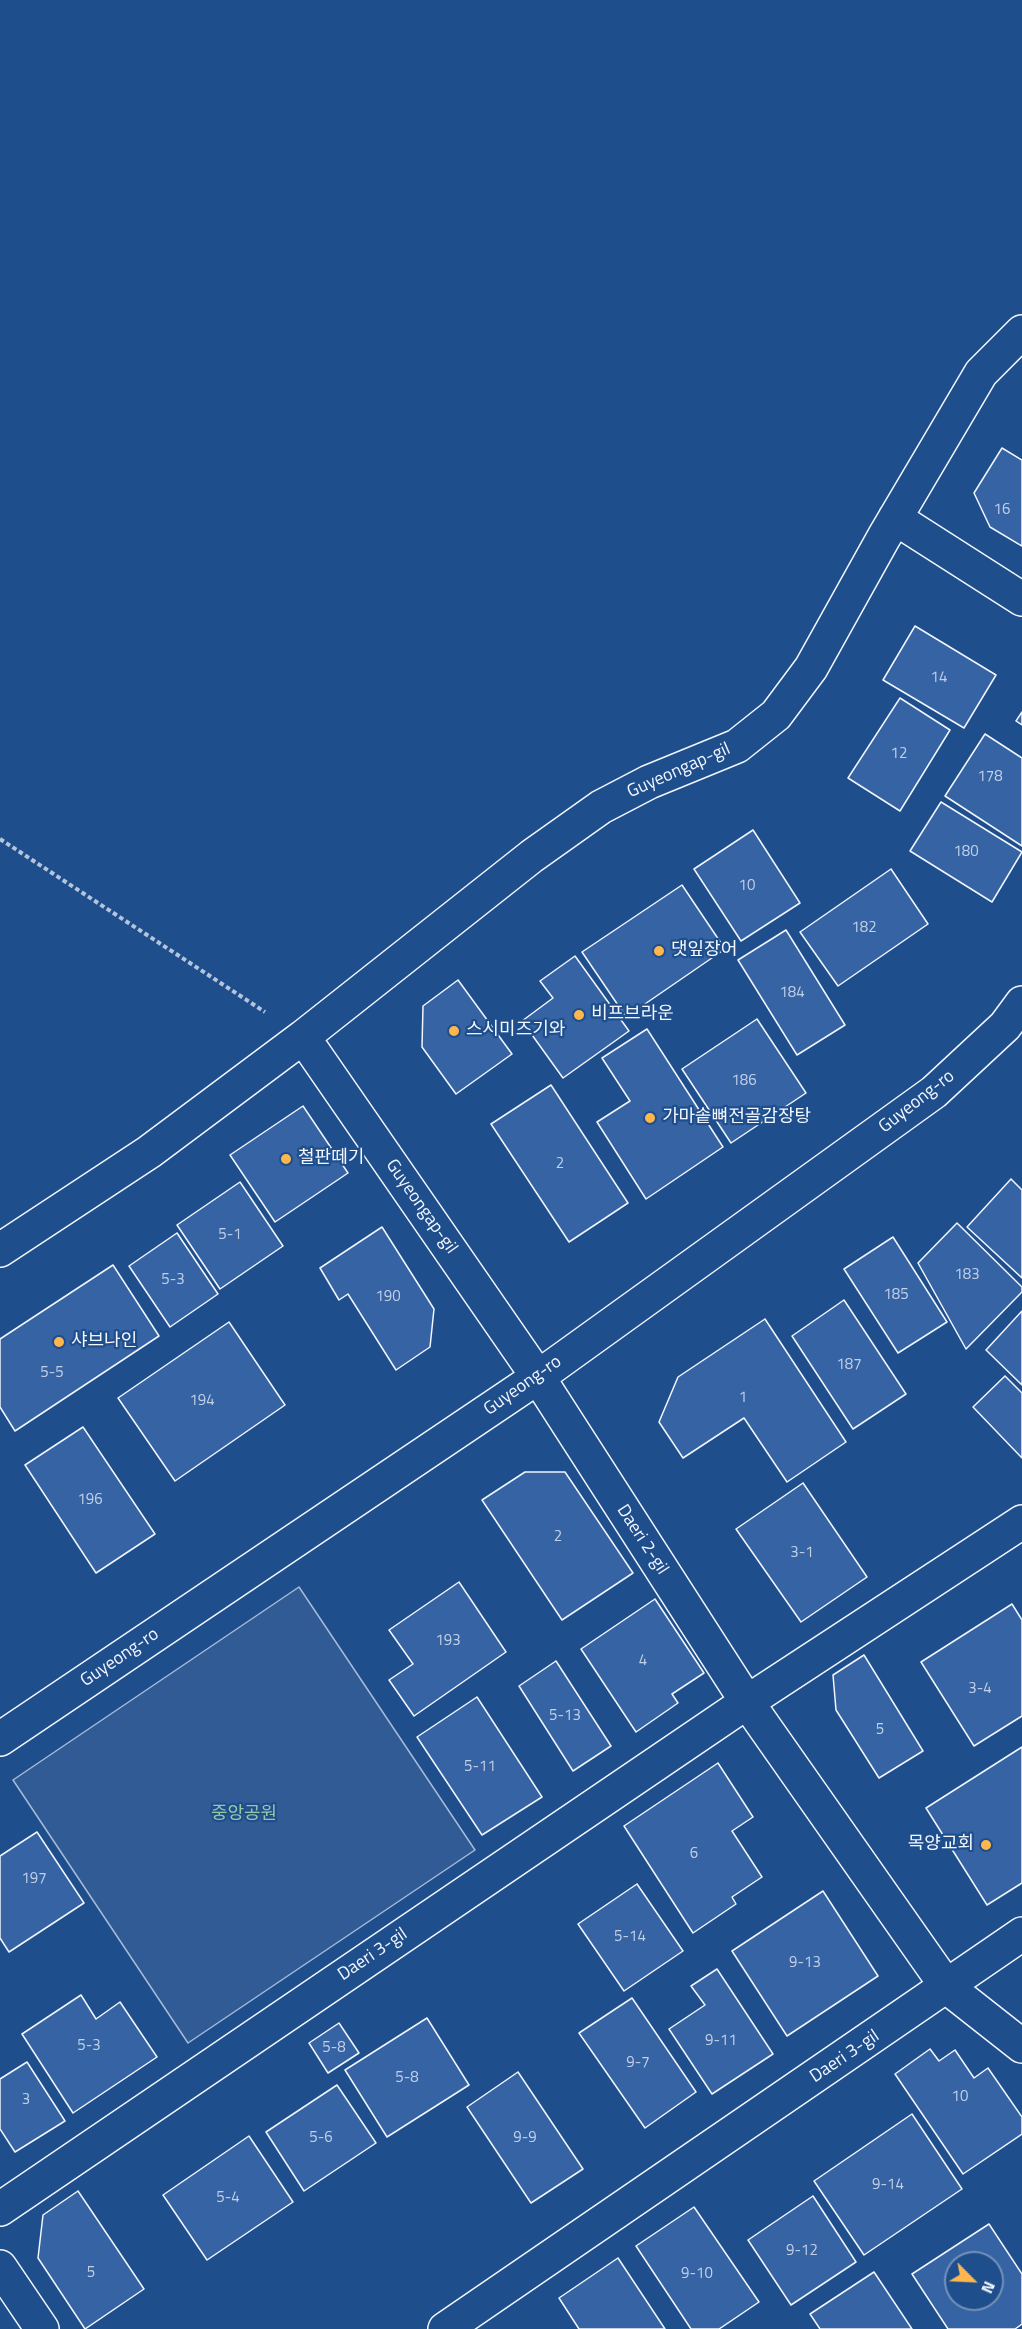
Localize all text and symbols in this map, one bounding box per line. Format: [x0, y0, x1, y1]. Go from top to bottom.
house number: 16 [994, 501, 1010, 519]
house number: 14 [931, 669, 947, 687]
street label: Guyeongap-gil [624, 739, 734, 803]
house number: 12 [891, 745, 907, 763]
house number: 178 [977, 768, 1003, 786]
house number: 180 [953, 843, 979, 861]
house number: 10 [739, 877, 755, 895]
house number: 182 [851, 919, 877, 937]
place label: 댓잎장어 [671, 940, 737, 962]
marker: 댓잎장어 [652, 944, 666, 958]
house number: 184 [779, 984, 805, 1002]
place label: 비프브라운 [591, 1004, 674, 1026]
marker: 비프브라운 [572, 1008, 586, 1022]
place label: 스시미즈기와 [466, 1020, 565, 1042]
marker: 스시미즈기와 [447, 1024, 461, 1038]
street label: Guyeong-ro [875, 1066, 959, 1138]
house number: 186 [731, 1072, 757, 1090]
place label: 가마솥뼈전골감장탕 [662, 1107, 811, 1129]
marker: 가마솥뼈전골감장탕 [643, 1111, 657, 1125]
place label: 철판떼기 [298, 1148, 364, 1170]
marker: 철판떼기 [279, 1152, 293, 1166]
house number: 2 [556, 1155, 564, 1173]
street label: Guyeongap-gil [380, 1156, 462, 1258]
house number: 5-1 [218, 1226, 242, 1244]
house number: 183 [954, 1266, 980, 1284]
house number: 5-3 [161, 1271, 185, 1289]
house number: 185 [883, 1286, 909, 1304]
house number: 190 [375, 1288, 401, 1306]
place label: 샤브나인 [71, 1331, 137, 1353]
marker: 샤브나인 [52, 1335, 66, 1349]
street label: Guyeong-ro [480, 1351, 566, 1421]
house number: 187 [836, 1356, 862, 1374]
house number: 5-5 [40, 1364, 64, 1382]
house number: 1 [739, 1389, 747, 1407]
house number: 194 [189, 1392, 215, 1410]
house number: 196 [77, 1491, 103, 1509]
street label: Daeri 2-gil [611, 1501, 673, 1579]
house number: 2 [554, 1528, 562, 1546]
house number: 3-1 [790, 1544, 814, 1562]
street label: Guyeong-ro [77, 1624, 163, 1692]
house number: 193 [435, 1632, 461, 1650]
house number: 4 [639, 1652, 647, 1670]
house number: 3-4 [968, 1680, 992, 1698]
house number: 5-13 [549, 1707, 581, 1725]
house number: 5 [876, 1721, 884, 1739]
house number: 5-11 [464, 1758, 496, 1776]
park label: 중앙공원 [211, 1804, 277, 1826]
place label: 목양교회 [908, 1834, 974, 1856]
marker: 목양교회 [979, 1838, 993, 1852]
house number: 6 [690, 1845, 698, 1863]
house number: 197 [21, 1870, 47, 1888]
street label: Daeri 3-gil [334, 1924, 412, 1986]
house number: 5-14 [614, 1928, 646, 1946]
house number: 9-13 [789, 1954, 821, 1972]
street label: Daeri 3-gil [806, 2026, 884, 2088]
house number: 9-11 [705, 2032, 737, 2050]
house number: 5-3 [77, 2037, 101, 2055]
house number: 5-8 [322, 2039, 346, 2057]
house number: 9-7 [626, 2054, 650, 2072]
house number: 5-8 [395, 2069, 419, 2087]
house number: 10 [952, 2088, 968, 2106]
house number: 3 [22, 2091, 30, 2109]
house number: 5-6 [309, 2129, 333, 2147]
house number: 9-9 [513, 2129, 537, 2147]
house number: 9-14 [872, 2176, 904, 2194]
house number: 5-4 [216, 2189, 240, 2207]
house number: 9-12 [786, 2242, 818, 2260]
north arrow [944, 2251, 1004, 2311]
house number: 5 [87, 2264, 95, 2282]
house number: 9-10 [681, 2265, 713, 2283]
text: N [975, 2278, 1002, 2297]

